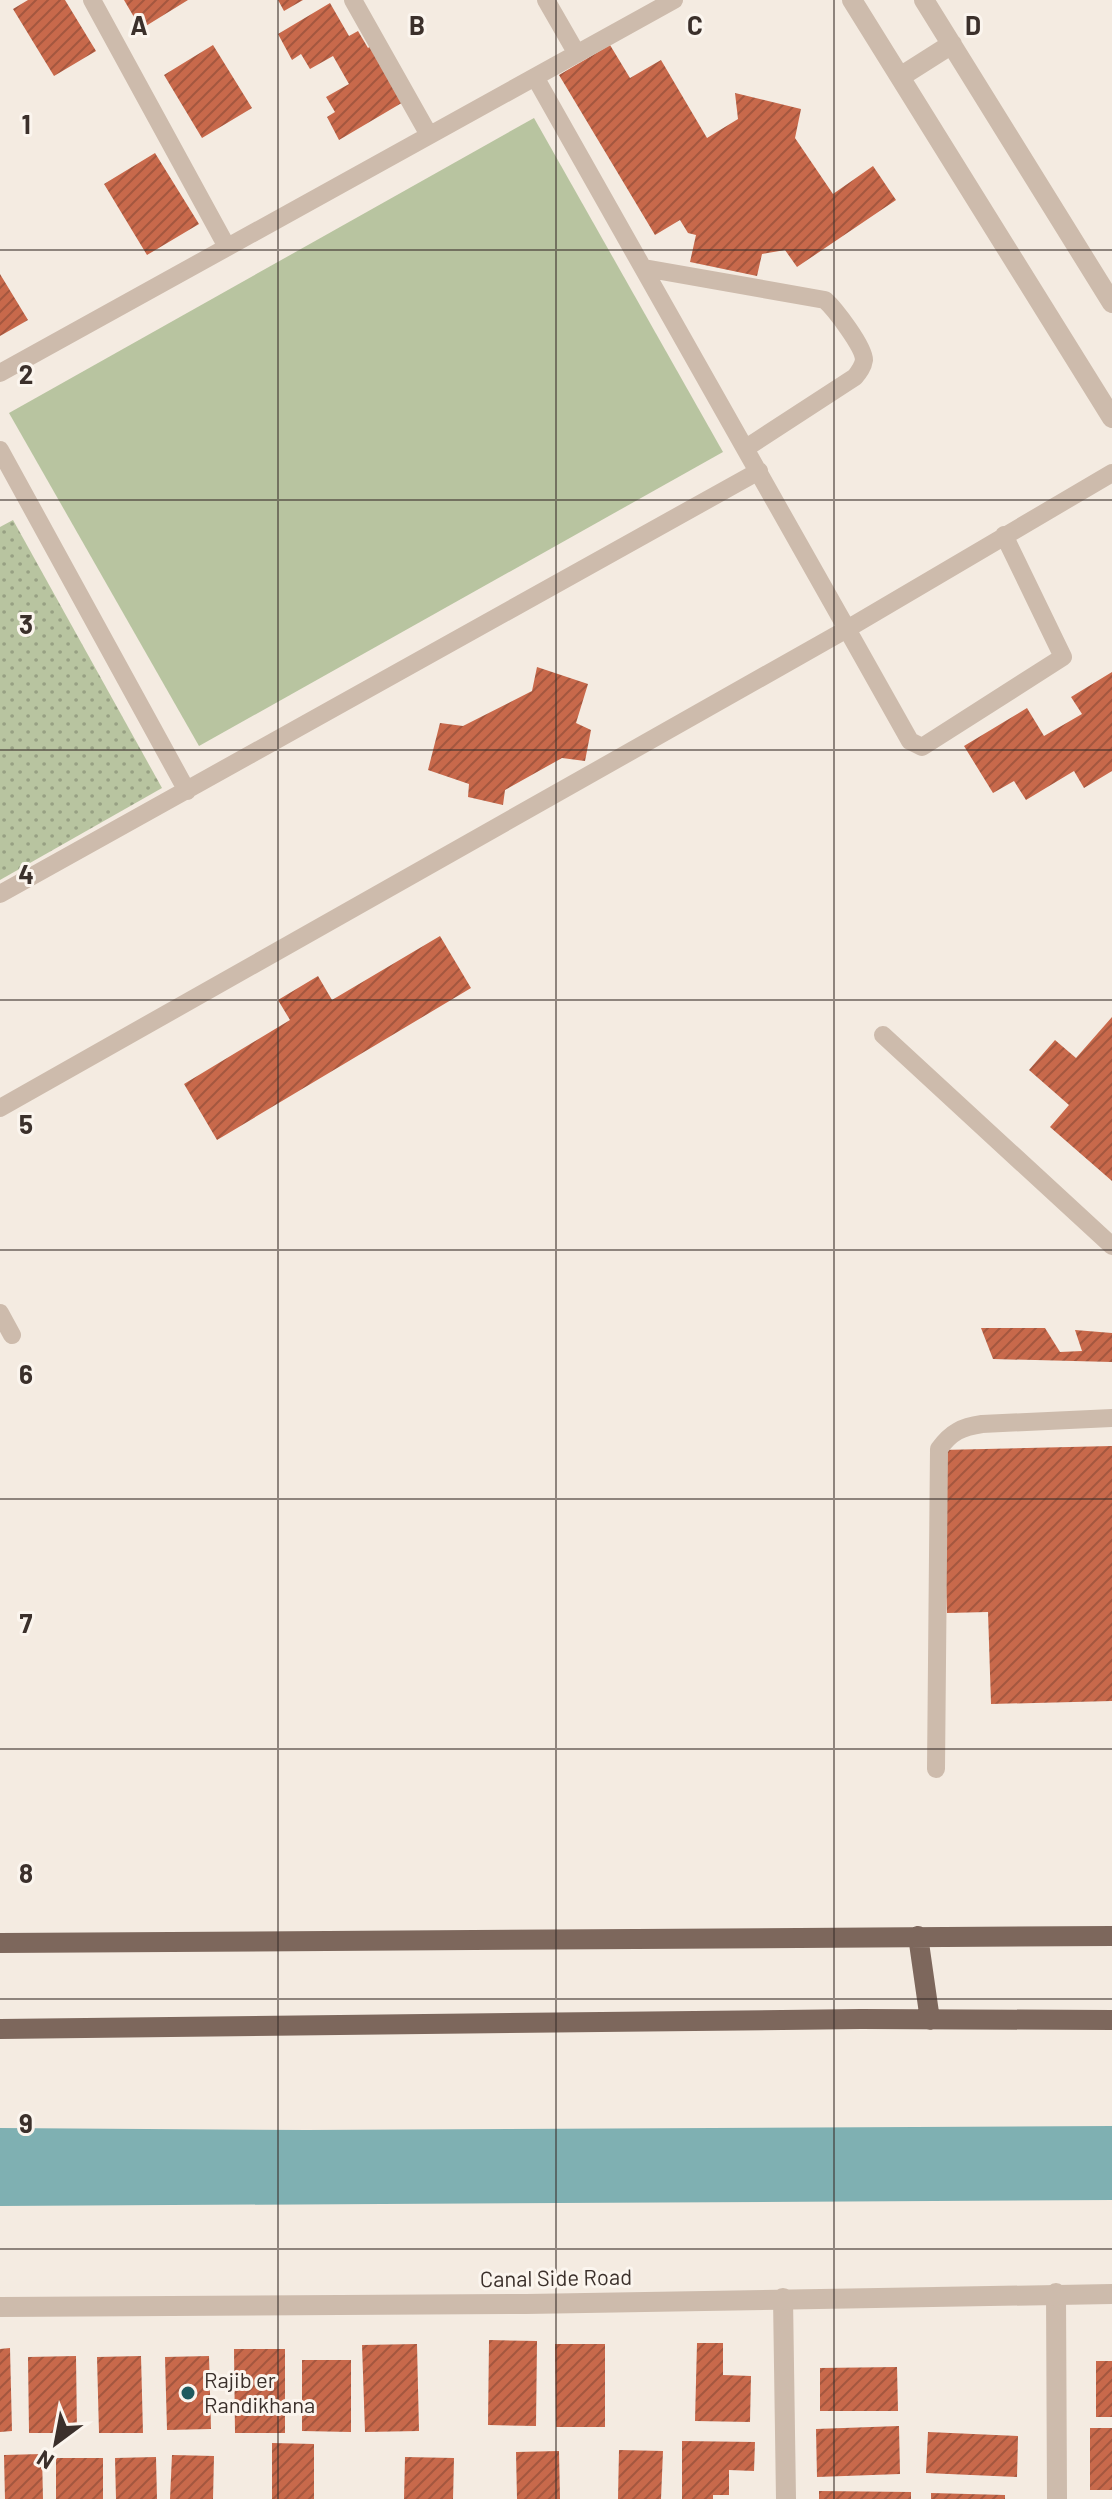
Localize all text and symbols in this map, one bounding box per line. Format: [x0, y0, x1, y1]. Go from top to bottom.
text: A [130, 9, 148, 40]
text: B [409, 9, 425, 40]
text: C [687, 9, 703, 40]
text: D [965, 9, 981, 40]
text: 1 [21, 108, 31, 139]
text: 2 [19, 358, 33, 389]
text: 3 [19, 608, 33, 639]
text: 4 [18, 858, 34, 889]
text: 5 [19, 1108, 33, 1139]
text: 6 [19, 1358, 33, 1389]
text: 7 [20, 1607, 33, 1638]
text: 8 [19, 1857, 33, 1888]
text: 9 [19, 2107, 33, 2138]
street label: Canal Side Road [480, 2263, 632, 2291]
place label: Rajib er Randikhana [204, 2366, 315, 2417]
marker: Rajib er Randikhana [179, 2384, 197, 2402]
north arrow [16, 2403, 96, 2483]
text: N [32, 2446, 58, 2476]

